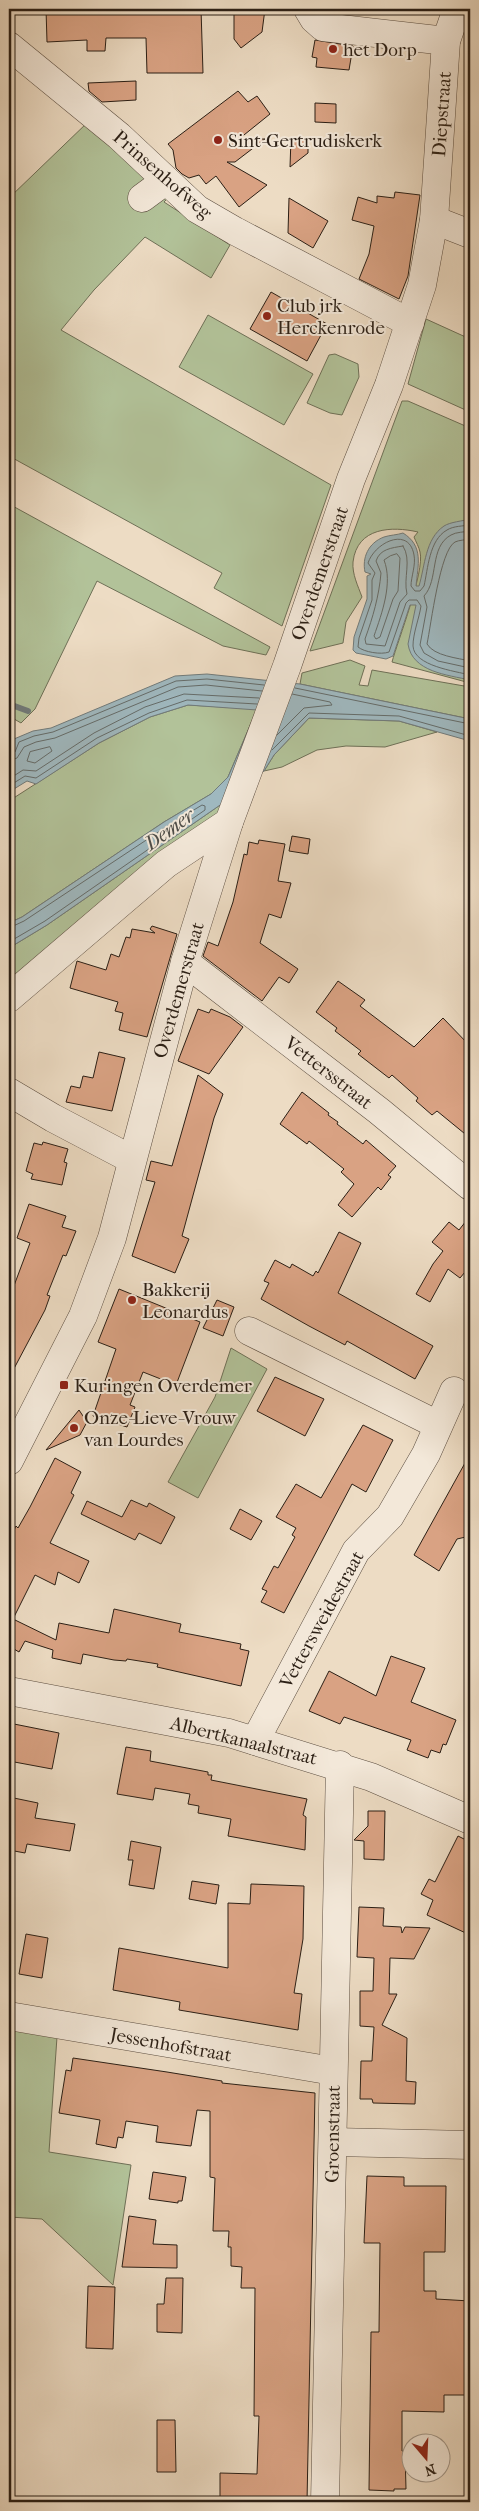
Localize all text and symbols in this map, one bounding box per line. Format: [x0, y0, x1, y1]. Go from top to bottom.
place label: het Dorp [343, 39, 417, 61]
marker: het Dorp [327, 43, 339, 55]
street label: Diepstraat [428, 70, 456, 158]
street label: Prinsenhofweg [108, 126, 217, 224]
place label: Sint-Gertrudiskerk [228, 130, 382, 152]
marker: Sint-Gertrudiskerk [212, 134, 224, 146]
place label: Club jrk Herckenrode [277, 295, 385, 339]
marker: Club jrk Herckenrode [261, 310, 273, 322]
street label: Overdemerstraat [287, 503, 353, 643]
water label: Demer [138, 803, 200, 856]
street label: Overdemerstraat [149, 919, 209, 1061]
street label: Vettersstraat [279, 1031, 377, 1114]
place label: Bakkerij Leonardus [142, 1279, 228, 1323]
marker: Bakkerij Leonardus [126, 1294, 138, 1306]
place label: Kuringen Overdemer [74, 1375, 253, 1397]
marker: Kuringen Overdemer [58, 1379, 70, 1391]
place label: Onze-Lieve-Vrouw van Lourdes [84, 1407, 237, 1451]
marker: Onze-Lieve-Vrouw van Lourdes [68, 1422, 80, 1434]
street label: Vettersweidestraat [275, 1547, 369, 1693]
street label: Albertkanaalstraat [167, 1712, 320, 1770]
street label: Jessenhofstraat [106, 2023, 234, 2067]
street label: Groenstraat [321, 2085, 345, 2183]
north arrow [402, 2434, 452, 2484]
text: N [422, 2460, 438, 2480]

